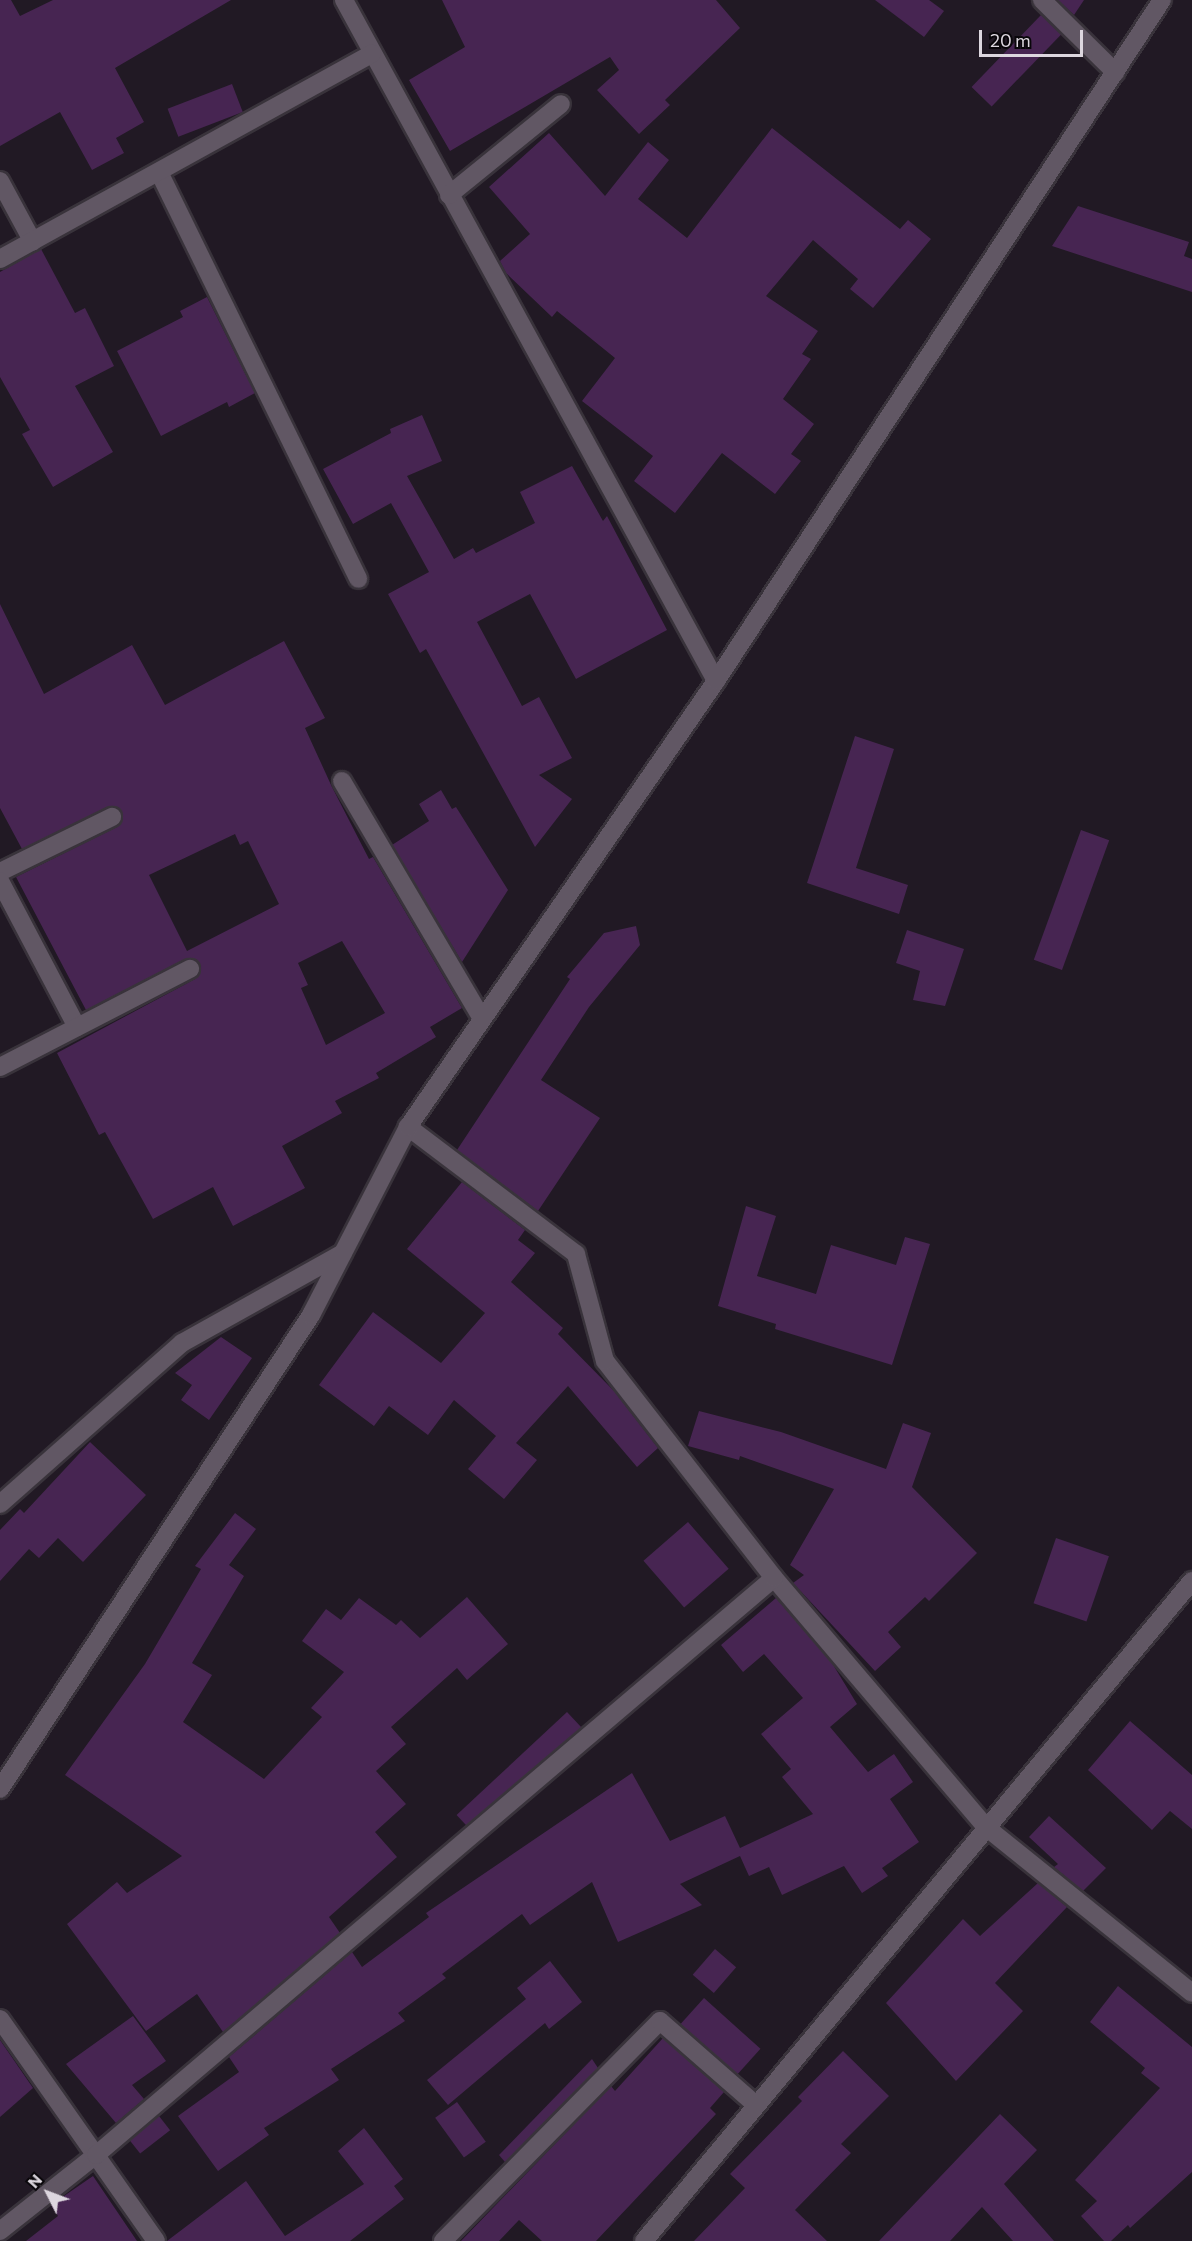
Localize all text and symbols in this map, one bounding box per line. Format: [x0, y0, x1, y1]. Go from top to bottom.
scale bar [982, 18, 1086, 56]
text: 20 m [990, 29, 1031, 51]
north arrow [18, 2163, 78, 2223]
text: N [23, 2170, 45, 2191]

